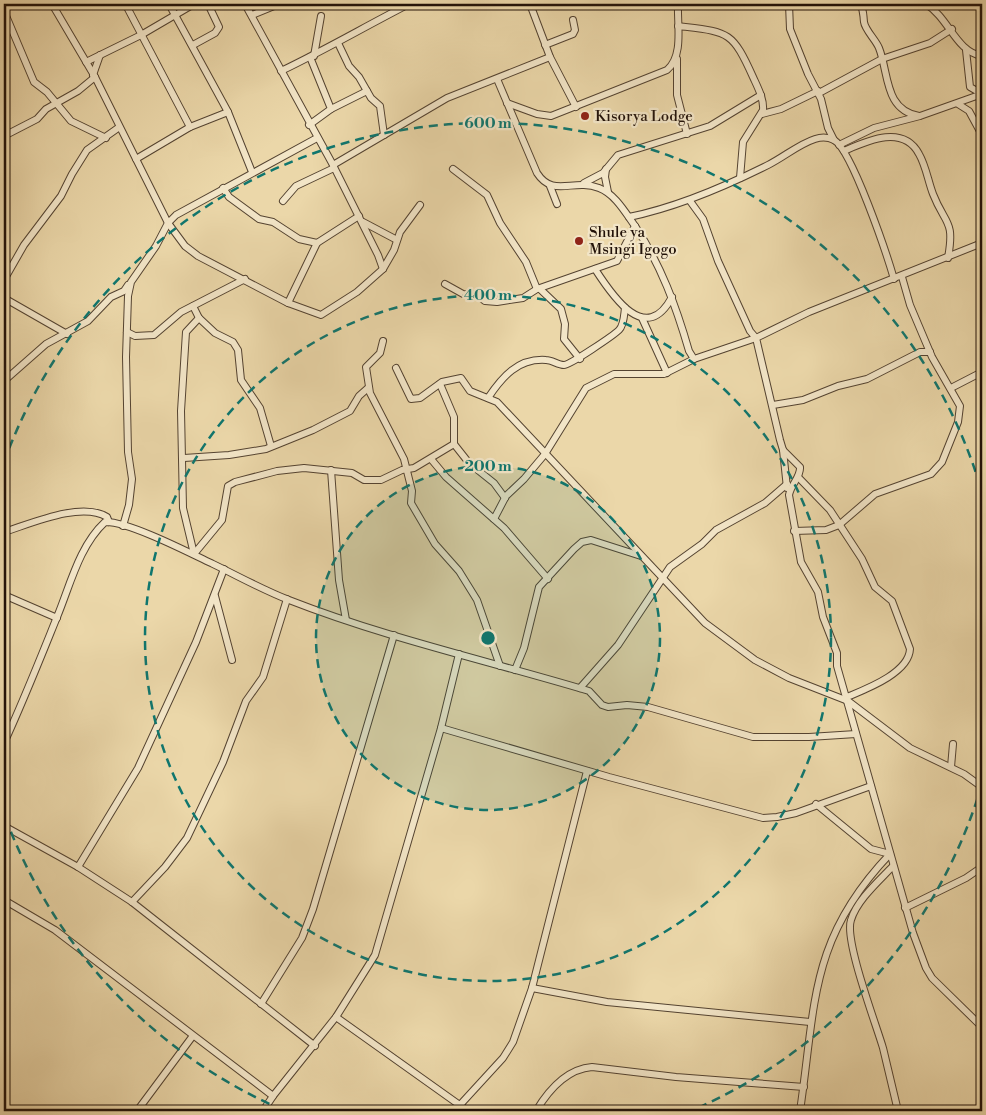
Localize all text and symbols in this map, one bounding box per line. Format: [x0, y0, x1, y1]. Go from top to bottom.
place label: Kisorya Lodge [595, 107, 693, 126]
marker: Kisorya Lodge [579, 110, 591, 122]
text: 600 m [464, 114, 512, 133]
place label: Shule ya Msingi Igogo [589, 223, 677, 259]
marker: Shule ya Msingi Igogo [573, 235, 585, 247]
text: 400 m [464, 286, 512, 305]
text: 200 m [464, 457, 512, 476]
centre of rings [479, 629, 497, 647]

